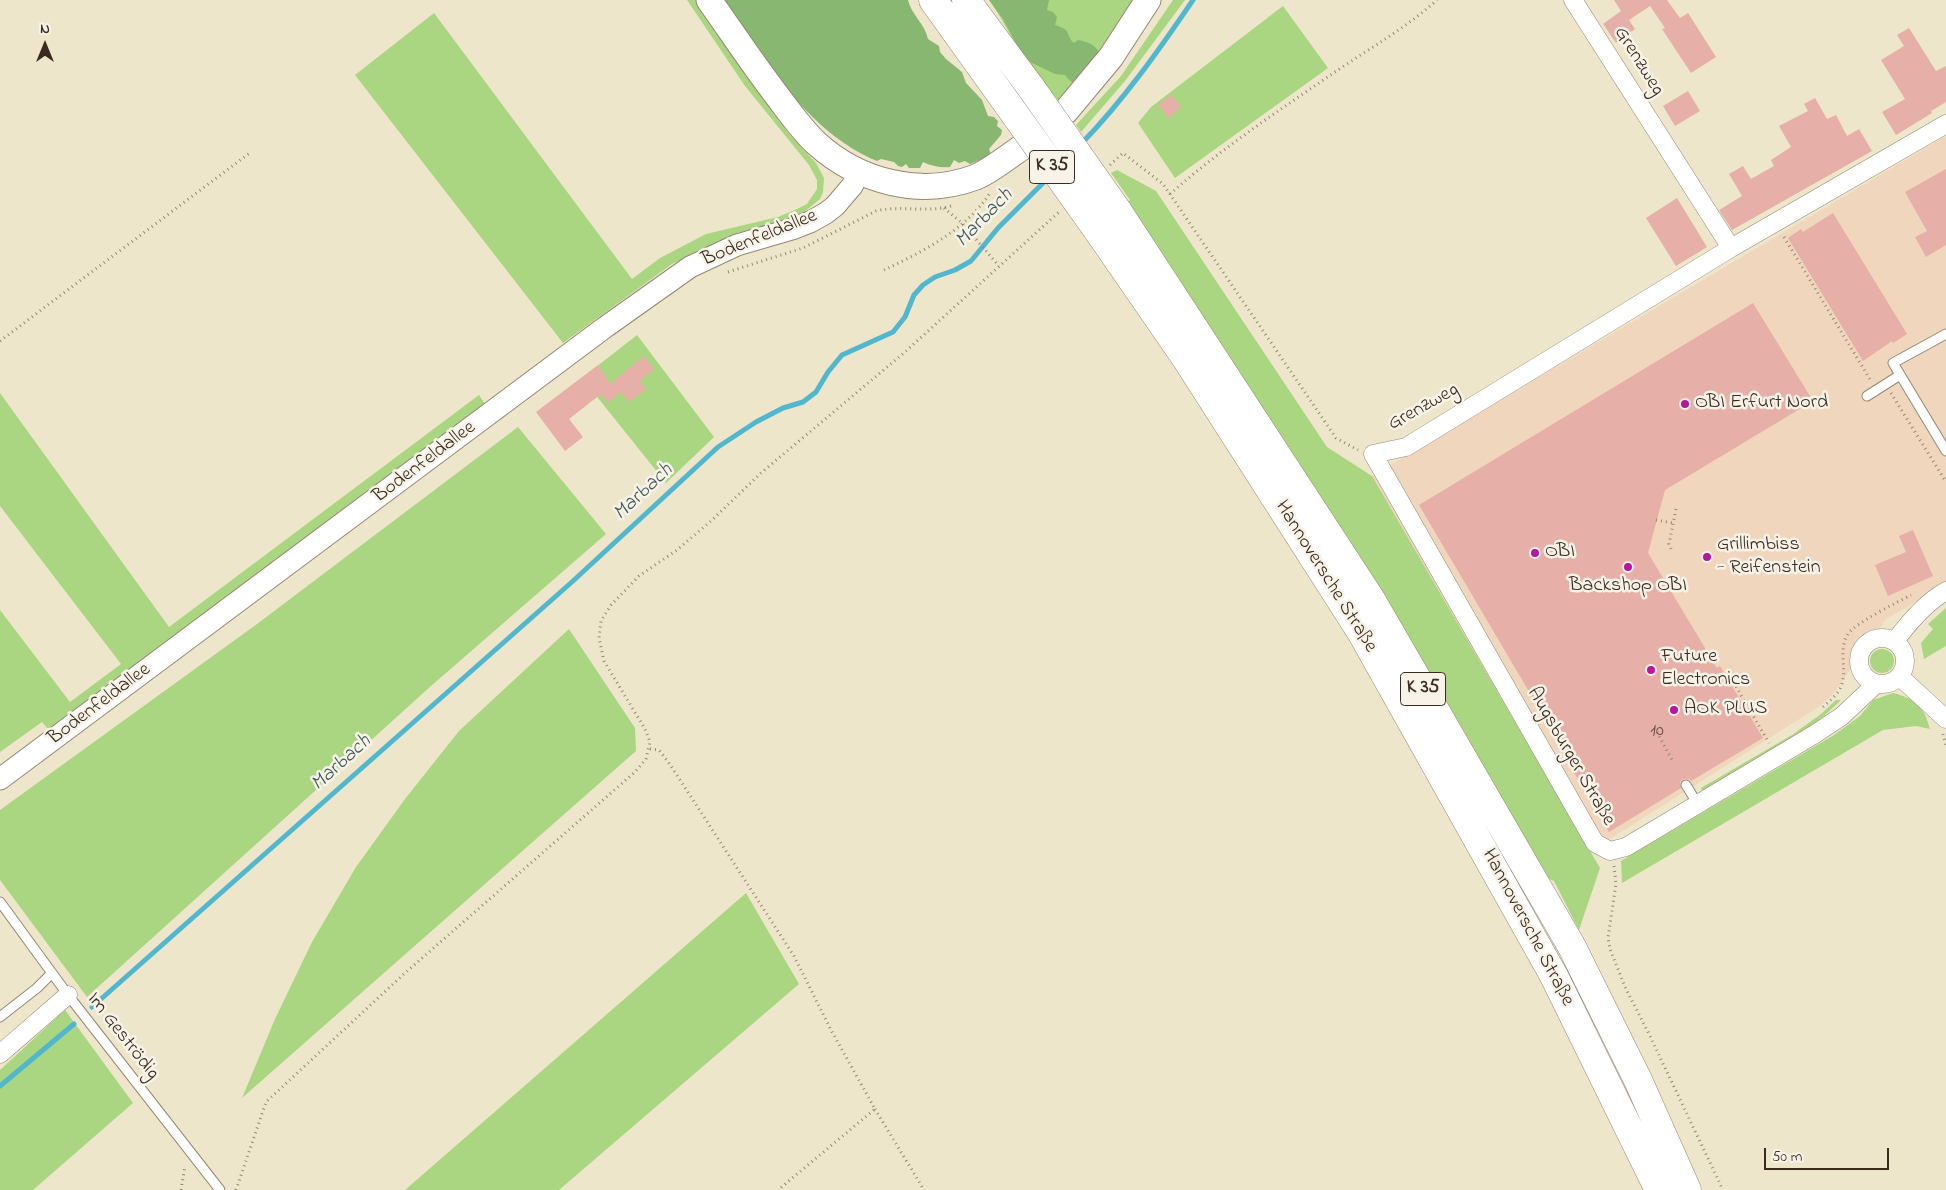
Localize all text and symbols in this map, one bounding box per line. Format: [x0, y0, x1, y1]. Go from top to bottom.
text: N [40, 19, 50, 40]
north arrow [20, 20, 70, 70]
street label: Grenzweg [1607, 23, 1669, 101]
road number: K 35 [1030, 150, 1074, 183]
water label: Marbach [951, 184, 1019, 254]
street label: Bodenfeldallee [699, 205, 821, 273]
street label: Grenzweg [1385, 379, 1463, 437]
place label: OBI Erfurt Nord [1695, 392, 1828, 416]
marker: OBI Erfurt Nord [1679, 398, 1691, 410]
street label: Bodenfeldallee [369, 417, 481, 509]
water label: Marbach [609, 459, 679, 527]
street label: Hannoversche Straße [1269, 497, 1381, 657]
place label: Grillimbiss - Reifenstein [1717, 534, 1821, 581]
place label: OBI [1545, 541, 1575, 565]
marker: OBI [1529, 547, 1541, 559]
marker: Grillimbiss - Reifenstein [1701, 551, 1713, 563]
marker: Backshop OBI [1622, 561, 1634, 573]
place label: Backshop OBI [1569, 575, 1687, 599]
place label: Future Electronics [1661, 646, 1750, 693]
street label: Bodenfeldallee [44, 659, 156, 751]
marker: Future Electronics [1645, 664, 1657, 676]
road number: K 35 [1400, 672, 1446, 706]
street label: Augsburger Straße [1521, 683, 1619, 831]
place label: AOK PLUS [1684, 698, 1767, 722]
marker: AOK PLUS [1668, 704, 1680, 716]
house number: 10 [1650, 721, 1664, 743]
water label: Marbach [307, 730, 377, 798]
street label: Hannoversche Straße [1475, 845, 1579, 1011]
street label: Im Geströdig [81, 989, 163, 1085]
scale bar [1766, 1138, 1891, 1170]
text: 50 m [1772, 1146, 1802, 1168]

